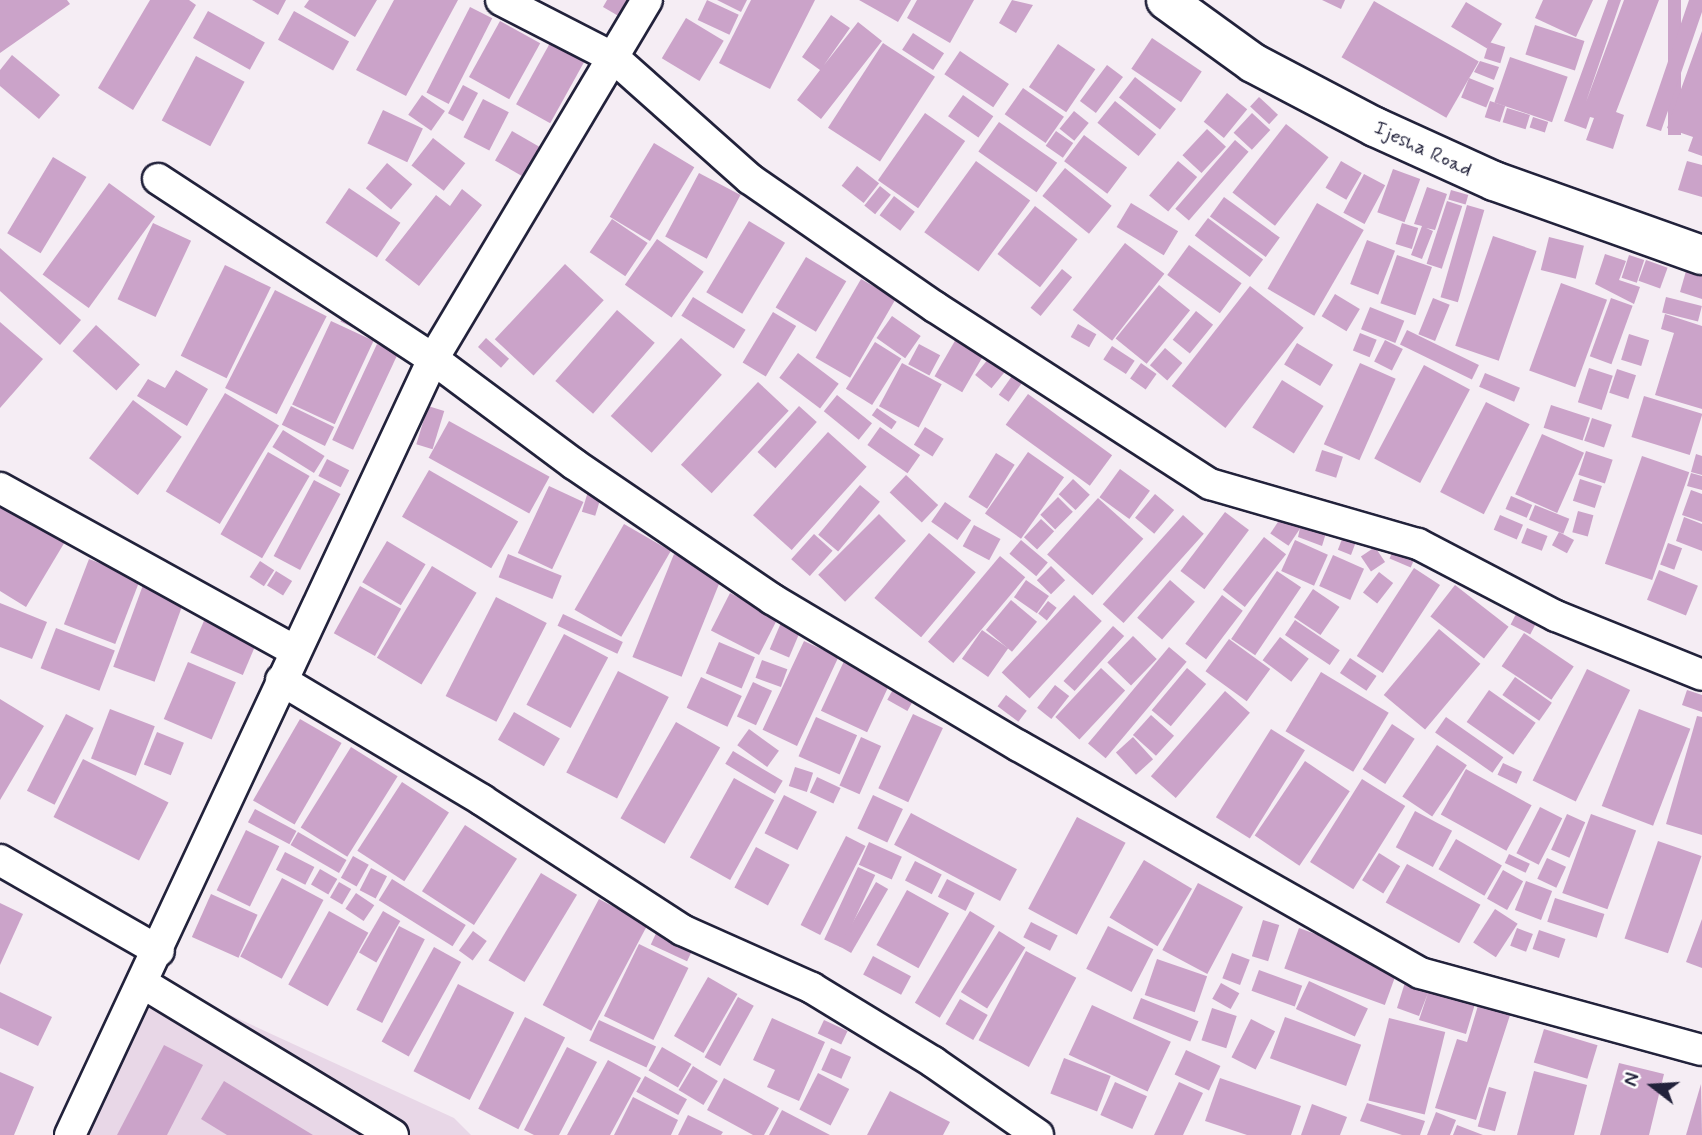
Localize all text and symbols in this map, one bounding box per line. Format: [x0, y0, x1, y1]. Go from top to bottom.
street label: Ijesha Road [1371, 116, 1475, 182]
north arrow [1618, 1051, 1688, 1121]
text: N [1619, 1070, 1646, 1089]

